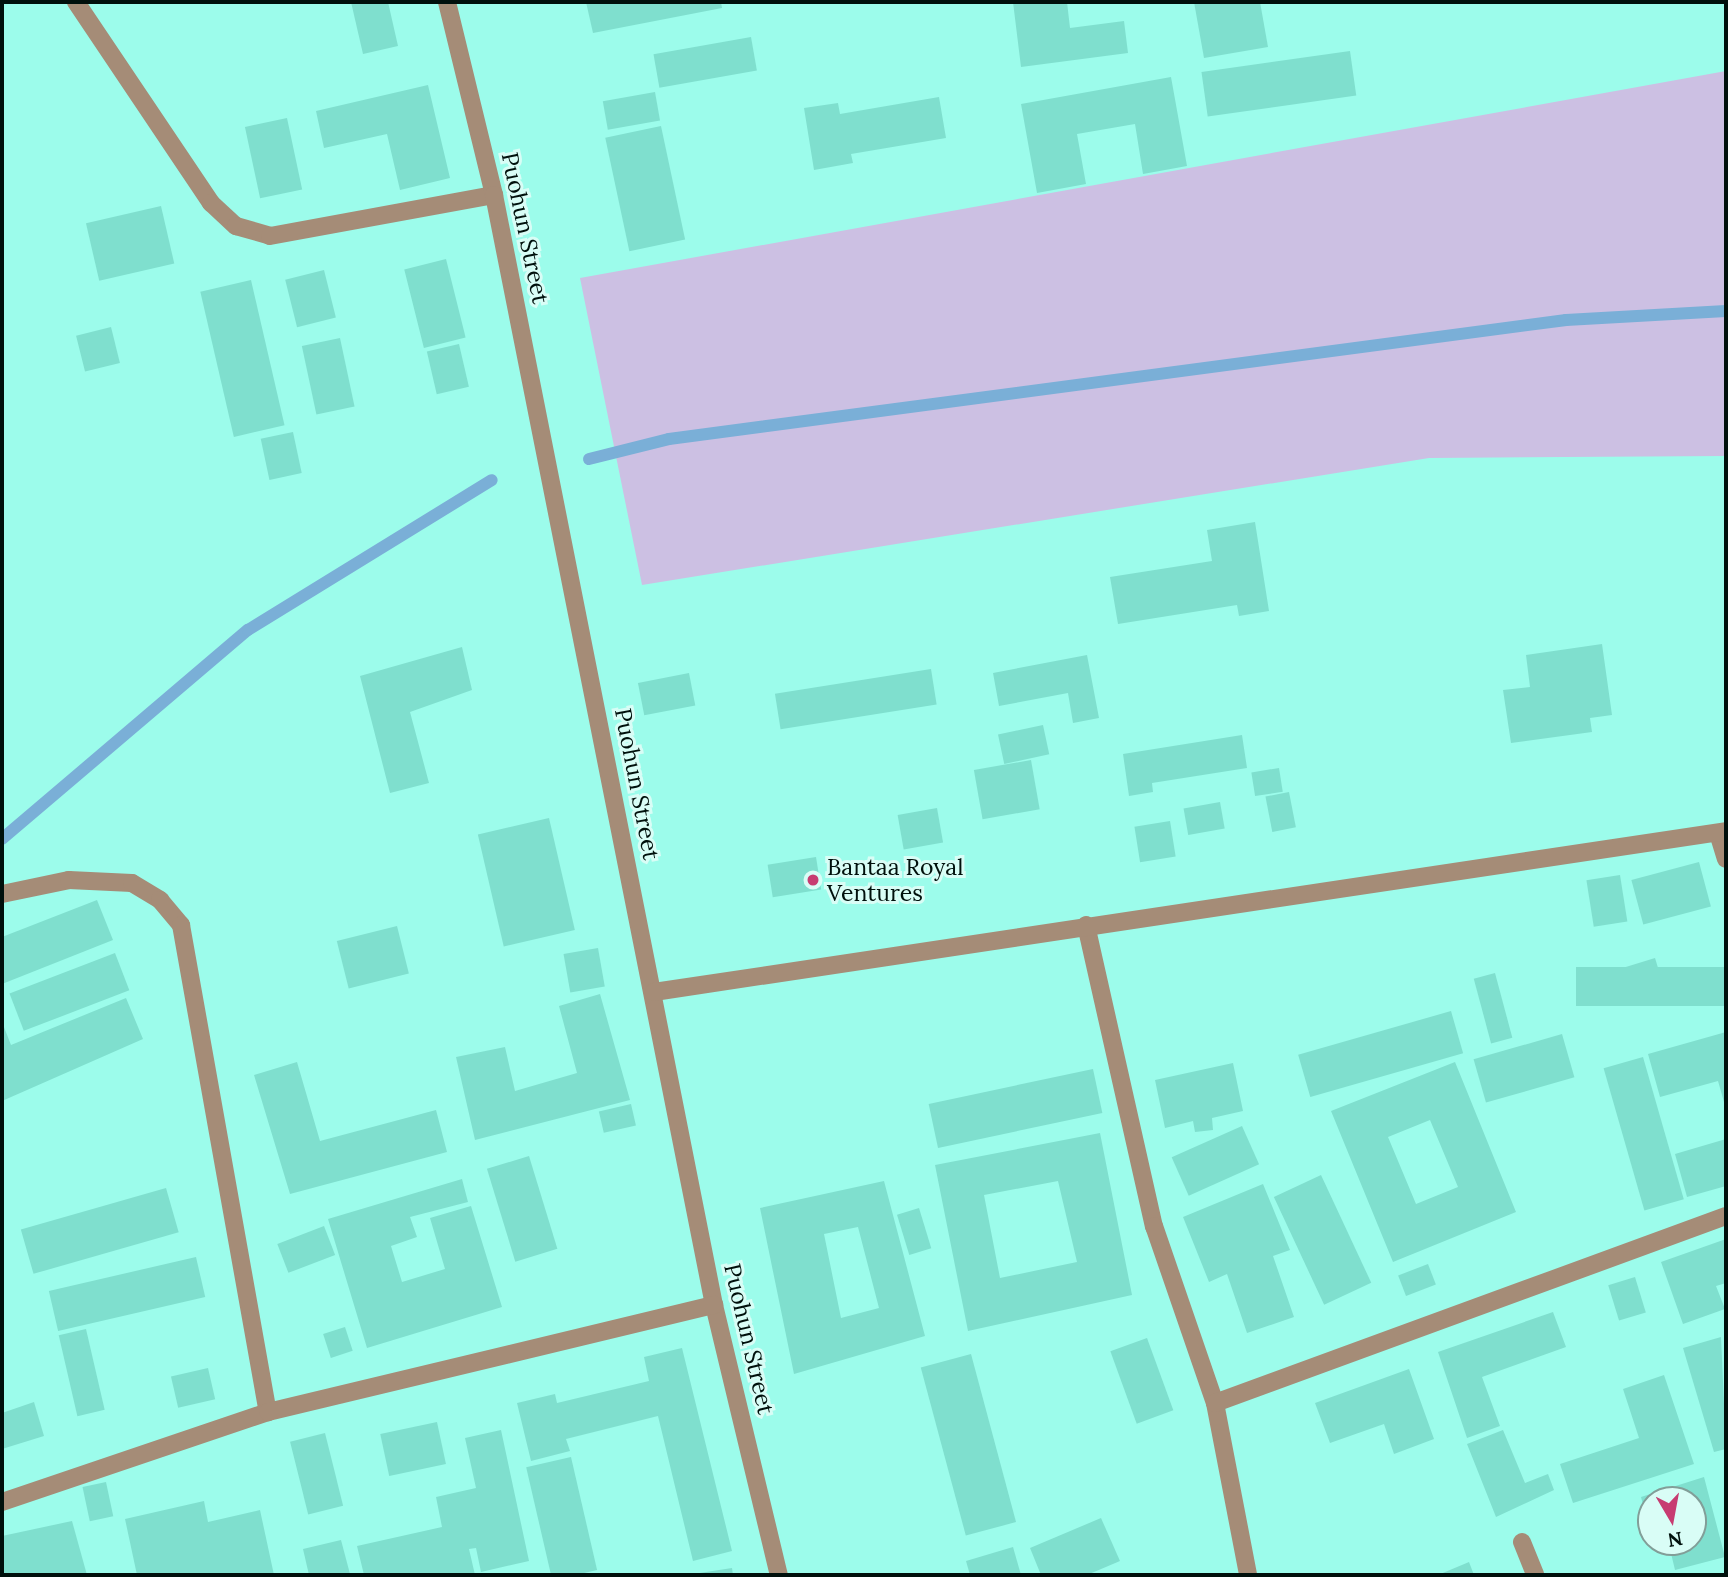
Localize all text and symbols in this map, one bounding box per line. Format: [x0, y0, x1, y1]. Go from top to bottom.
street label: Puohun Street [496, 150, 554, 306]
street label: Puohun Street [609, 706, 665, 862]
place label: Bantaa Royal Ventures [827, 853, 963, 907]
marker: Bantaa Royal Ventures [805, 872, 821, 888]
street label: Puohun Street [718, 1261, 780, 1417]
north arrow [1637, 1486, 1707, 1556]
text: N [1666, 1527, 1685, 1553]

